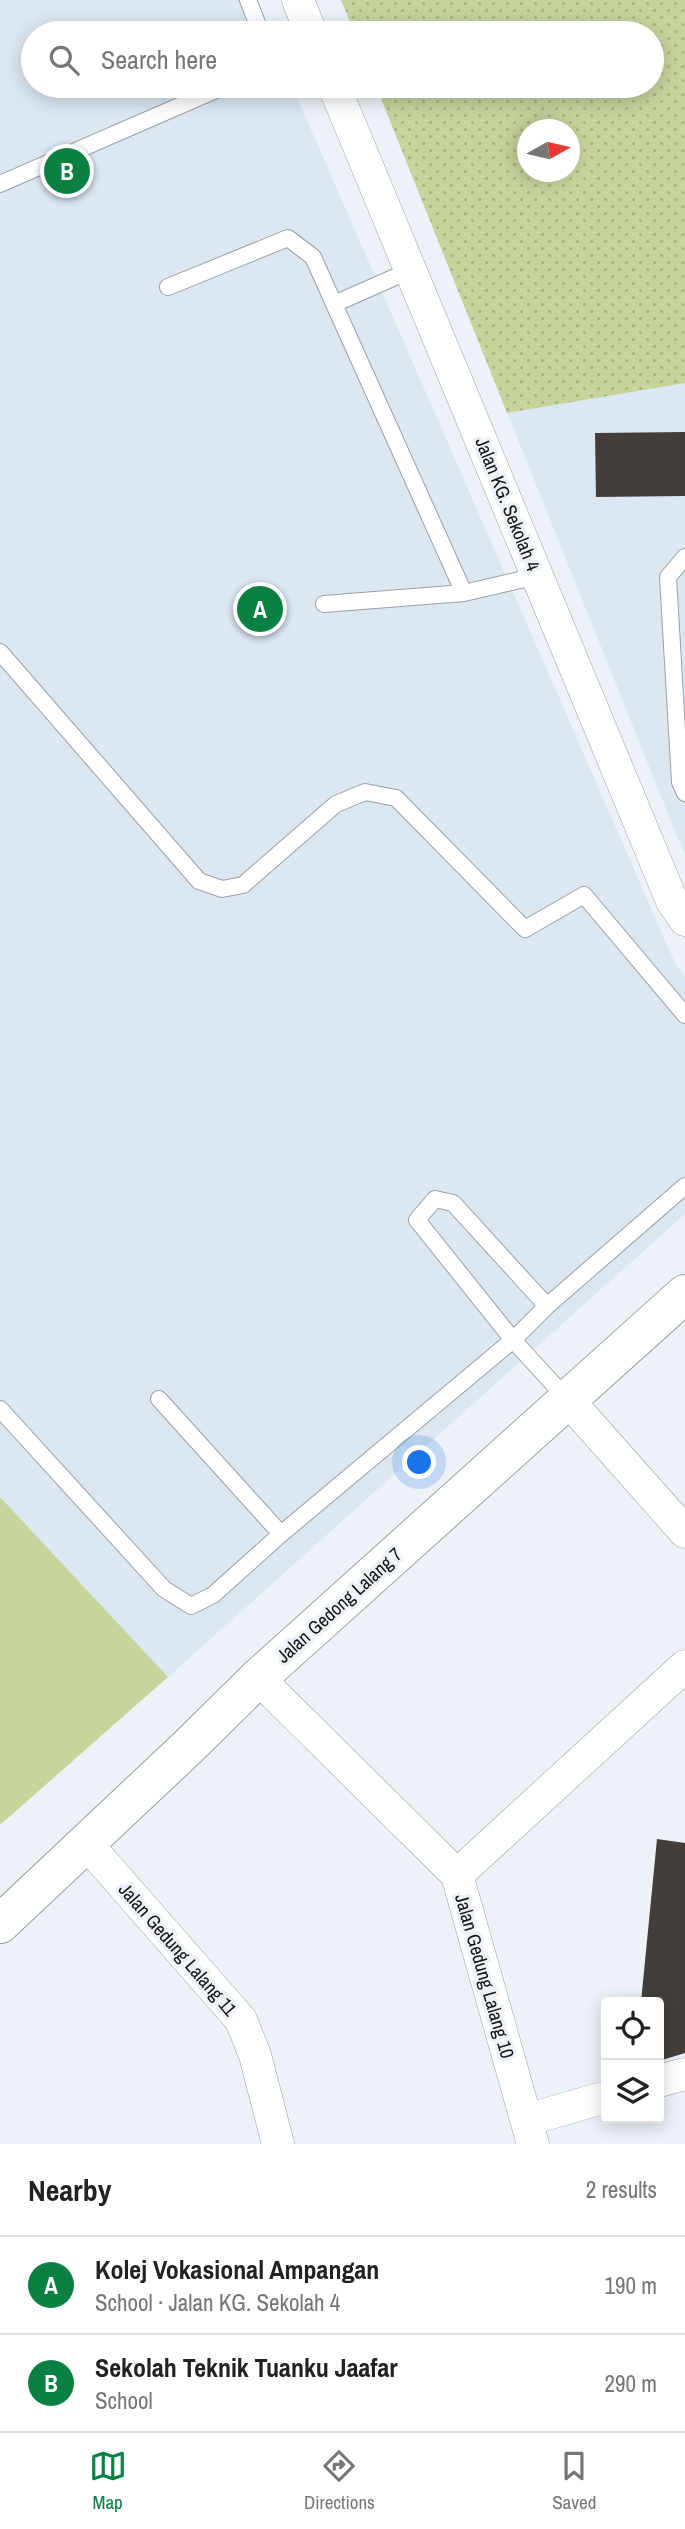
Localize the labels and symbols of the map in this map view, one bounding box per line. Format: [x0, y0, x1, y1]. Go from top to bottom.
north arrow [517, 119, 580, 182]
pin: B [44, 145, 90, 197]
street label: Jalan KG. Sekolah 4 [469, 433, 547, 575]
pin: A [237, 583, 283, 635]
your location [402, 1445, 436, 1479]
street label: Jalan Gedong Lalang 7 [270, 1541, 408, 1669]
street label: Jalan Gedung Lalang 11 [113, 1877, 243, 2021]
street label: Jalan Gedung Lalang 10 [449, 1891, 521, 2061]

